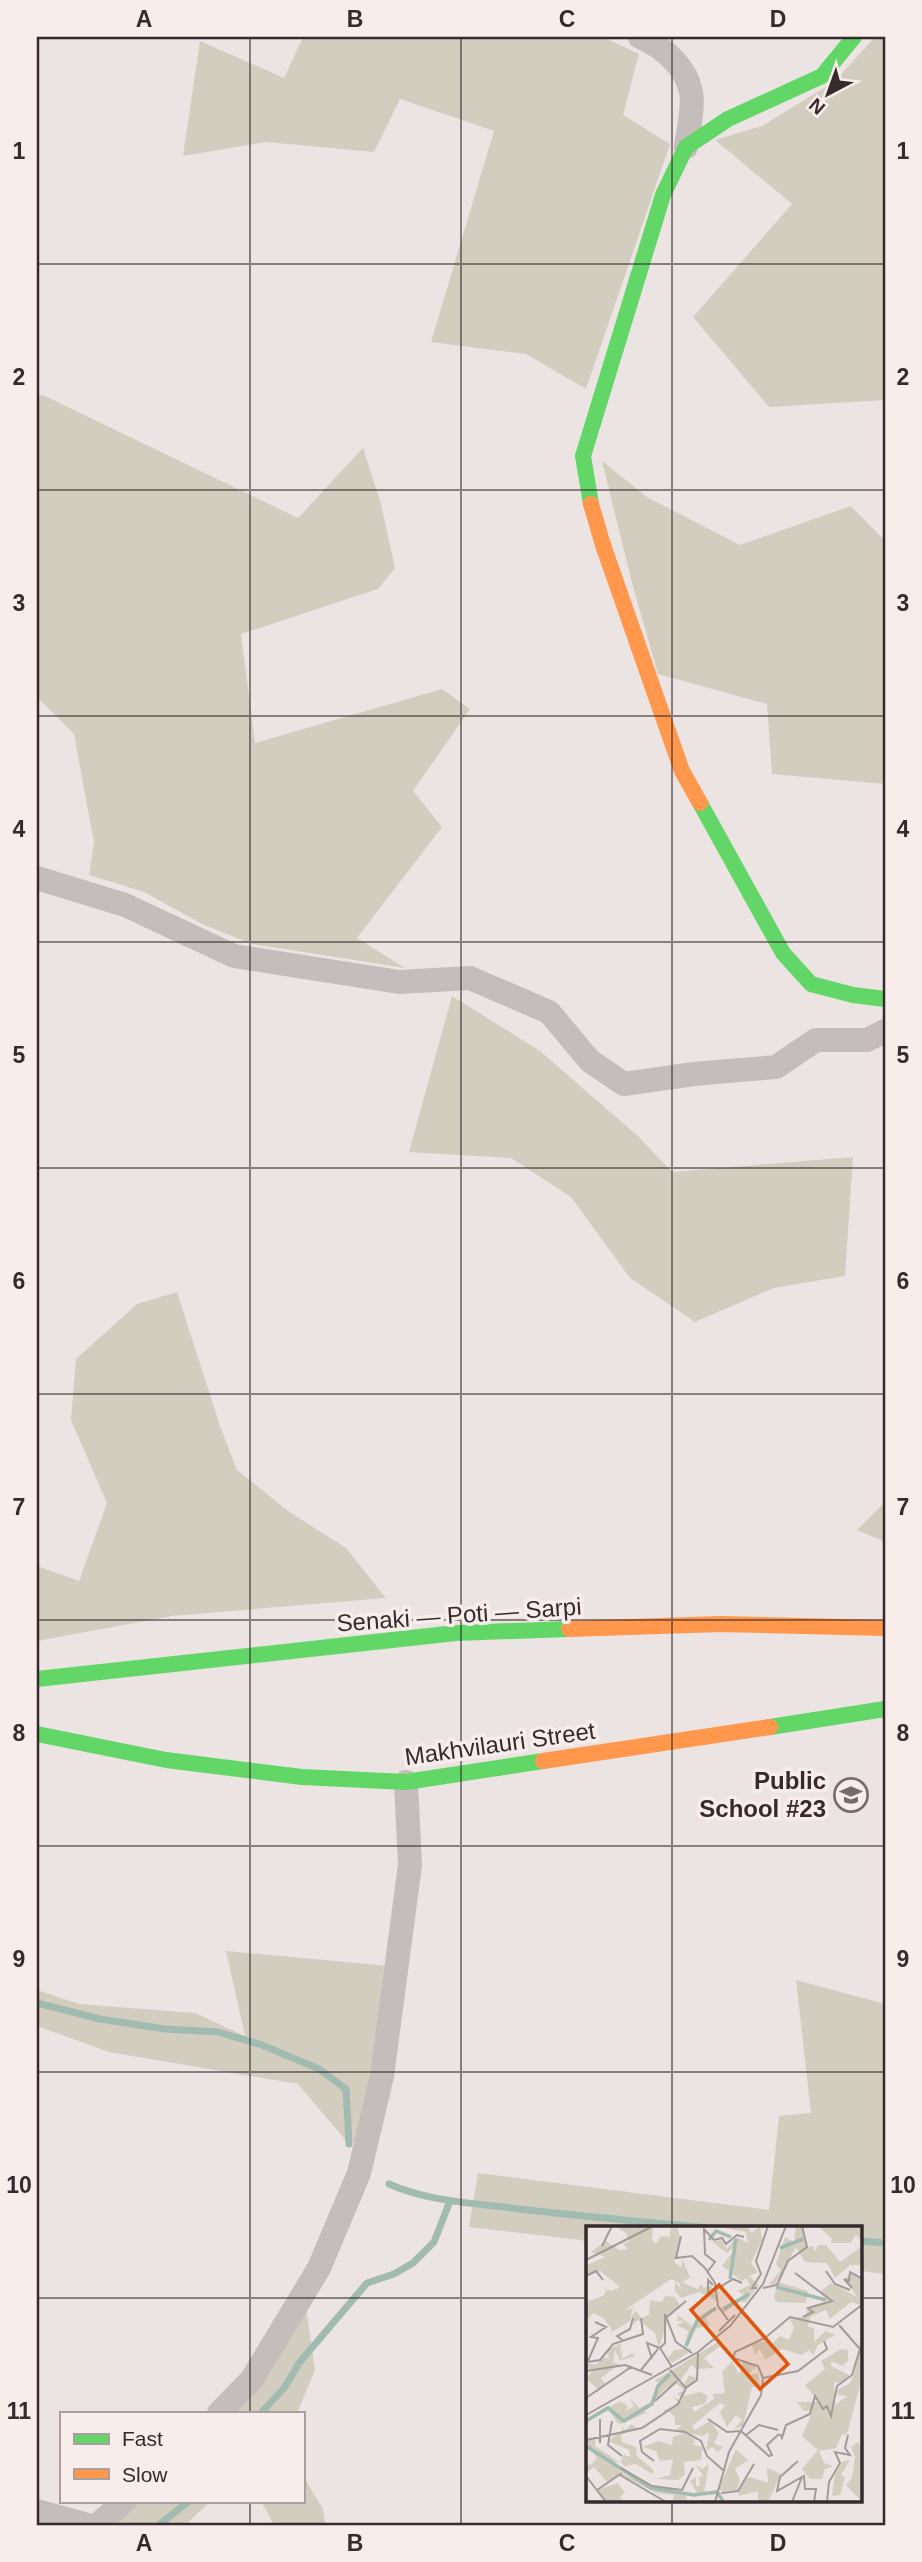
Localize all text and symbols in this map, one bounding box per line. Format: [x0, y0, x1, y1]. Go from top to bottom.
text: A [136, 6, 152, 32]
text: B [347, 6, 363, 32]
text: C [559, 6, 575, 32]
text: D [770, 6, 786, 32]
north arrow [792, 60, 862, 130]
text: N [805, 94, 829, 119]
text: 1 [13, 138, 26, 164]
text: 1 [897, 138, 910, 164]
text: 2 [13, 364, 25, 390]
text: 2 [897, 364, 909, 390]
text: 3 [13, 590, 25, 616]
text: 3 [897, 590, 909, 616]
text: 4 [13, 816, 26, 842]
text: 4 [897, 816, 910, 842]
text: 5 [13, 1042, 26, 1068]
text: 5 [897, 1042, 910, 1068]
text: 6 [13, 1268, 25, 1294]
text: 6 [897, 1268, 909, 1294]
text: 7 [13, 1494, 25, 1520]
text: 7 [897, 1494, 909, 1520]
street label: Senaki — Poti — Sarpi [336, 1592, 582, 1637]
street label: Makhvilauri Street [403, 1717, 597, 1770]
text: 8 [13, 1720, 26, 1746]
text: 8 [897, 1720, 910, 1746]
place label: Public School #23 [699, 1767, 826, 1822]
school or university icon: Public School #23 [832, 1776, 870, 1814]
text: 9 [13, 1946, 25, 1972]
text: 9 [897, 1946, 909, 1972]
text: 10 [6, 2172, 32, 2198]
text: 10 [890, 2172, 916, 2198]
inset map [586, 2226, 862, 2502]
text: 11 [7, 2398, 31, 2424]
text: 11 [891, 2398, 915, 2424]
legend [60, 2412, 304, 2502]
text: Fast [122, 2427, 163, 2450]
text: Slow [122, 2463, 168, 2486]
text: A [136, 2530, 152, 2556]
text: B [347, 2530, 363, 2556]
text: C [559, 2530, 575, 2556]
text: D [770, 2530, 786, 2556]

